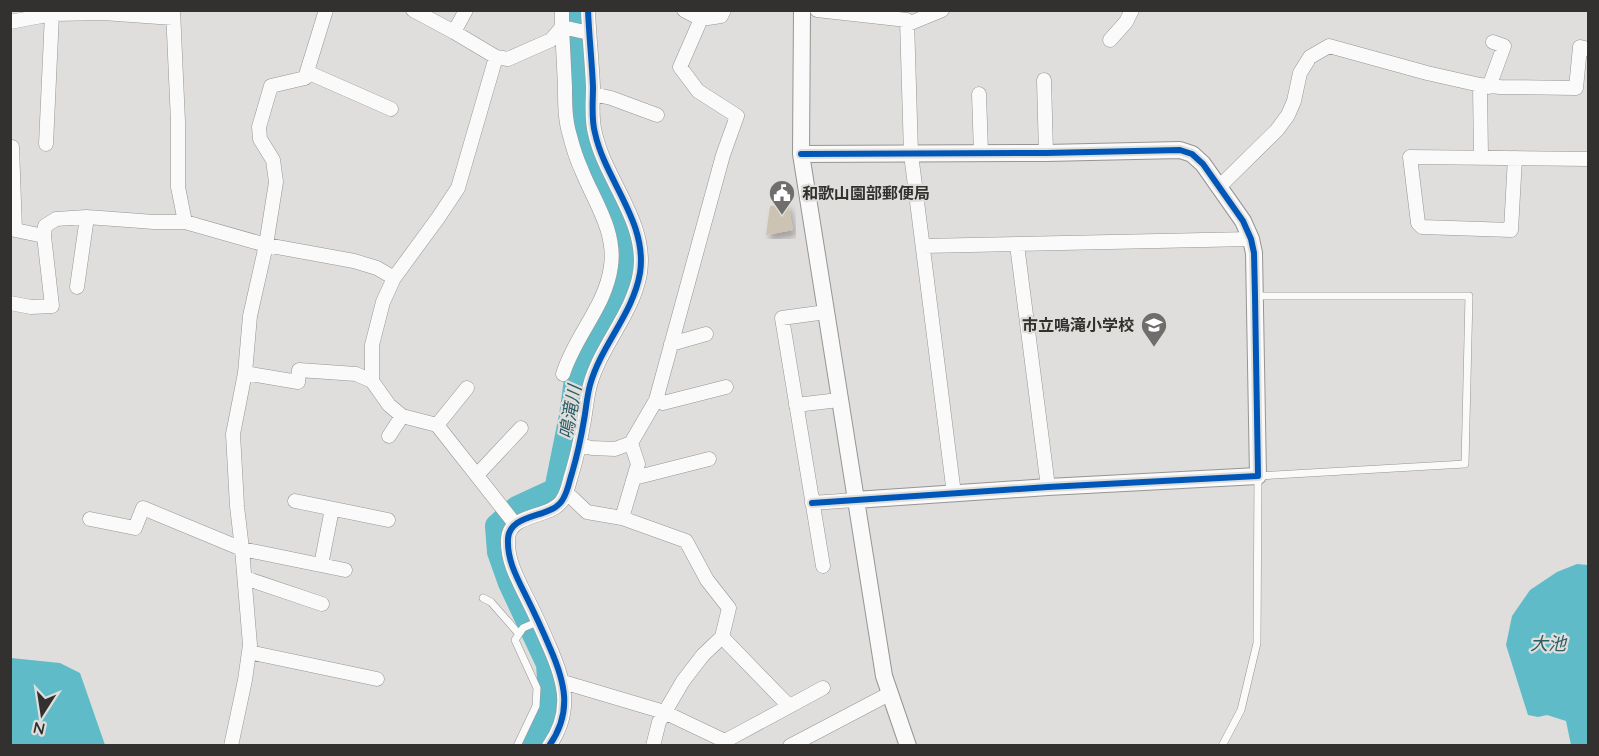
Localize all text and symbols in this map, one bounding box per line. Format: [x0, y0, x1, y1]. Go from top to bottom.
public building icon: 和歌山園部郵便局 [767, 178, 797, 216]
place label: 和歌山園部郵便局 [802, 183, 930, 203]
school or university icon: 市立鳴滝小学校 [1139, 310, 1169, 348]
place label: 市立鳴滝小学校 [1022, 315, 1134, 335]
water label: 鳴滝川 [554, 381, 586, 441]
water label: 大池 [1530, 632, 1568, 655]
north arrow [12, 684, 72, 744]
text: N [31, 718, 47, 740]

